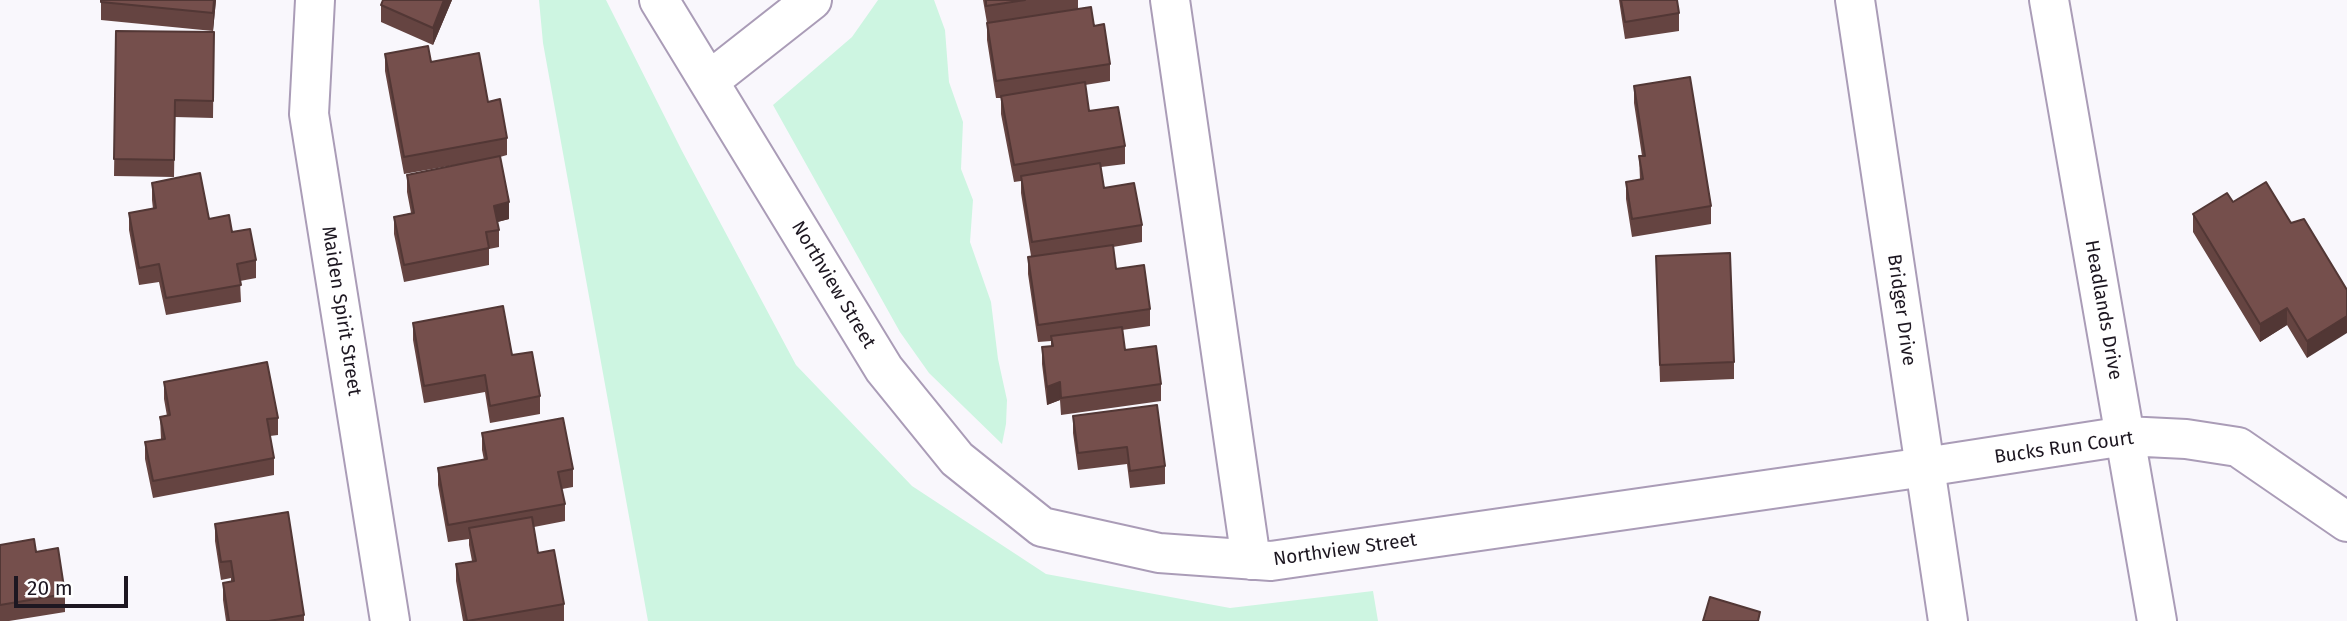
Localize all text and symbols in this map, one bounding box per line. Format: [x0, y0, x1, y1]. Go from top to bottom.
street label: Northview Street [786, 217, 880, 353]
street label: Maiden Spirit Street [316, 225, 366, 397]
street label: Headlands Drive [2079, 238, 2127, 382]
street label: Bridger Drive [1882, 253, 1920, 367]
street label: Bucks Run Court [1993, 427, 2135, 469]
street label: Northview Street [1272, 529, 1418, 571]
scale bar [18, 562, 131, 606]
text: 20 m [27, 575, 73, 601]

